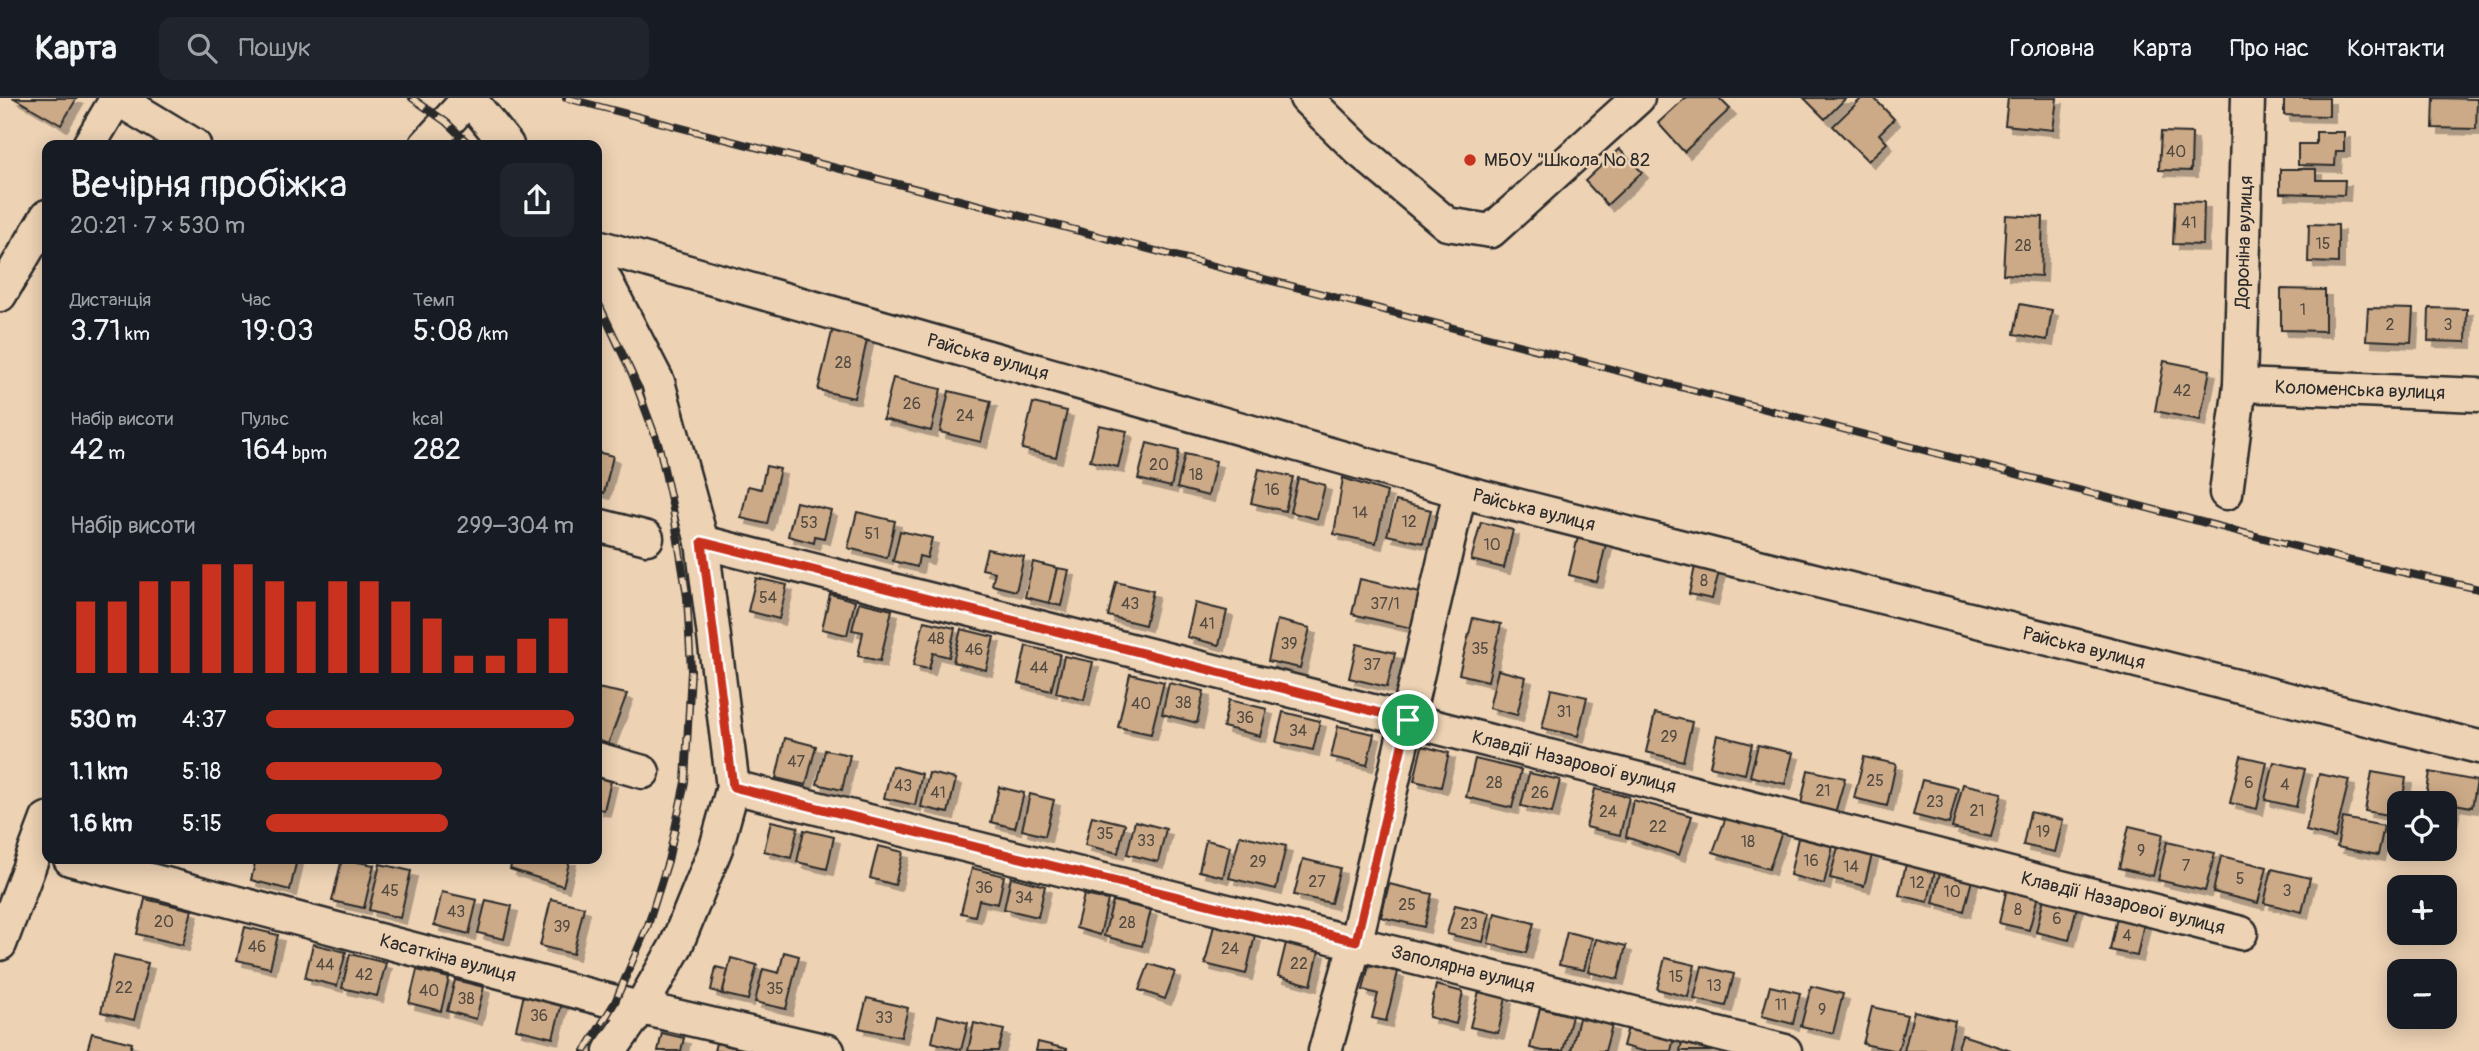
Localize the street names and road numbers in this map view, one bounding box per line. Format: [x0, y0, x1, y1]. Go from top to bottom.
street label: Дороніна вулиця [2230, 175, 2258, 310]
street label: Райська вулиця [924, 328, 1052, 386]
street label: Коломенська вулиця [2274, 375, 2446, 405]
street label: Райська вулиця [1470, 483, 1598, 537]
street label: Райська вулиця [2020, 621, 2148, 675]
street label: Клавдії Назарової вулиця [1470, 725, 1679, 799]
street label: Клавдії Назарової вулиця [2019, 866, 2228, 940]
street label: Касаткіна вулиця [377, 928, 519, 988]
street label: Заполярна вулиця [1389, 940, 1537, 998]

